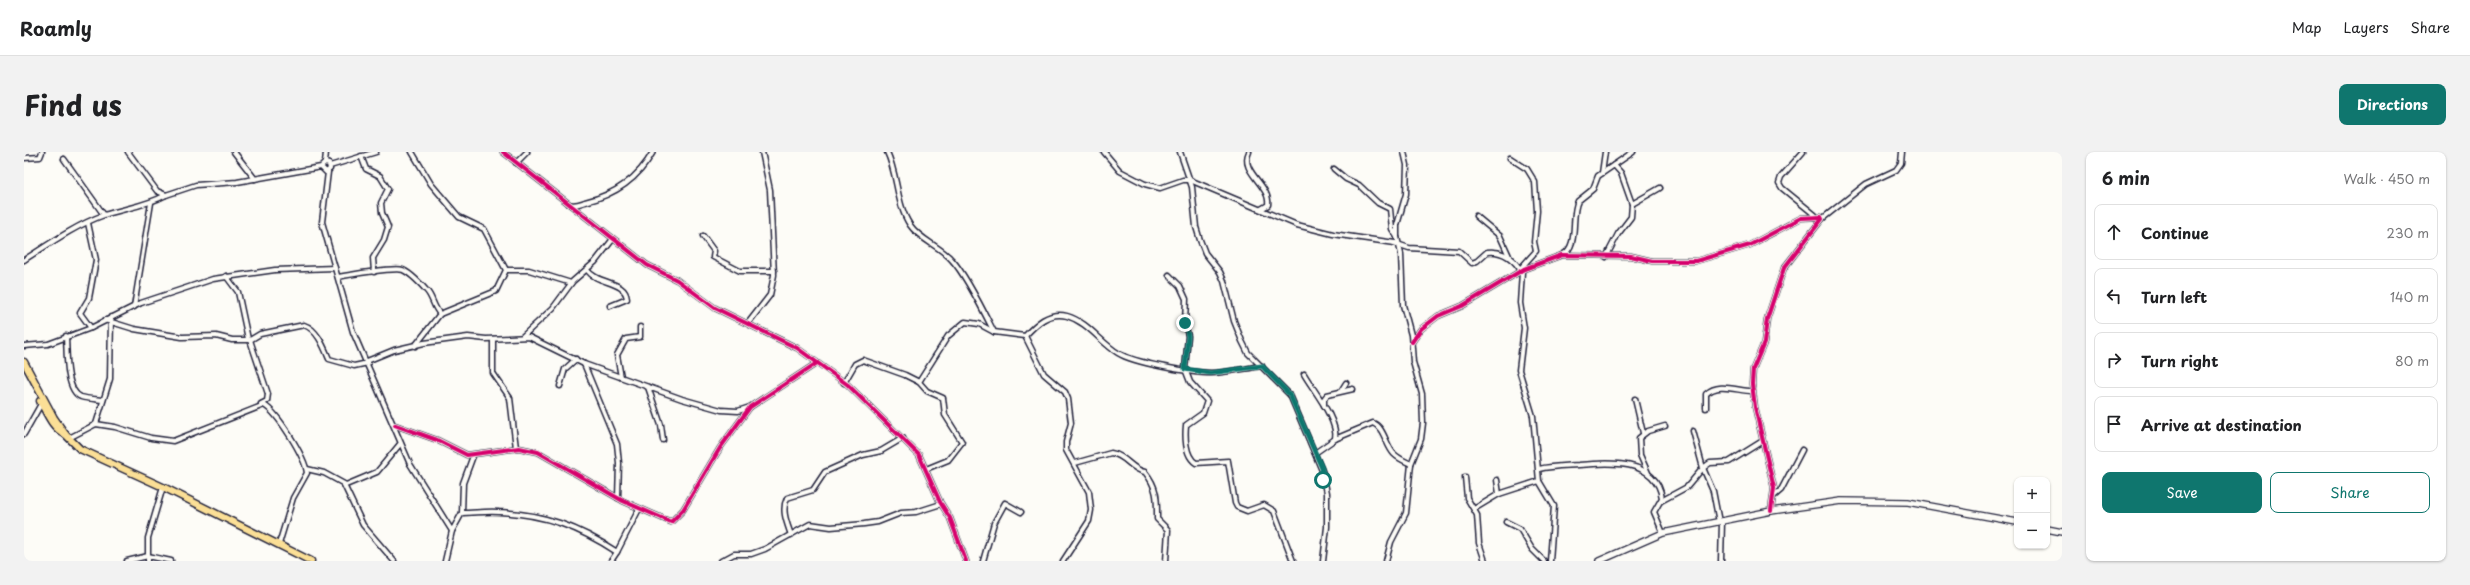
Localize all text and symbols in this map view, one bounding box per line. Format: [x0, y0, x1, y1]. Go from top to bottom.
text: Roamly [20, 14, 92, 42]
text: Map [2292, 17, 2322, 38]
text: Layers [2344, 17, 2389, 38]
text: Share [2411, 17, 2450, 38]
text: Find us [24, 83, 122, 126]
button: Directions [2339, 84, 2446, 125]
text: 6 min [2102, 165, 2150, 191]
text: Walk · 450 m [2344, 169, 2430, 188]
icon: ahead [2103, 221, 2125, 243]
text: Continue [2141, 221, 2209, 244]
text: 230 m [2387, 223, 2429, 242]
icon: left [2103, 285, 2125, 307]
text: Turn left [2141, 285, 2207, 308]
text: 140 m [2390, 287, 2429, 306]
route end [1176, 314, 1194, 332]
icon: right [2103, 349, 2125, 371]
text: Turn right [2141, 349, 2218, 372]
text: 80 m [2395, 351, 2429, 370]
icon: arrive [2103, 413, 2125, 435]
text: Arrive at destination [2141, 413, 2302, 436]
route start [1314, 471, 1332, 489]
button: Save [2102, 472, 2262, 513]
button: Share [2270, 472, 2430, 513]
map controls [2014, 477, 2050, 549]
button: + [2014, 477, 2050, 513]
button: − [2014, 513, 2050, 549]

